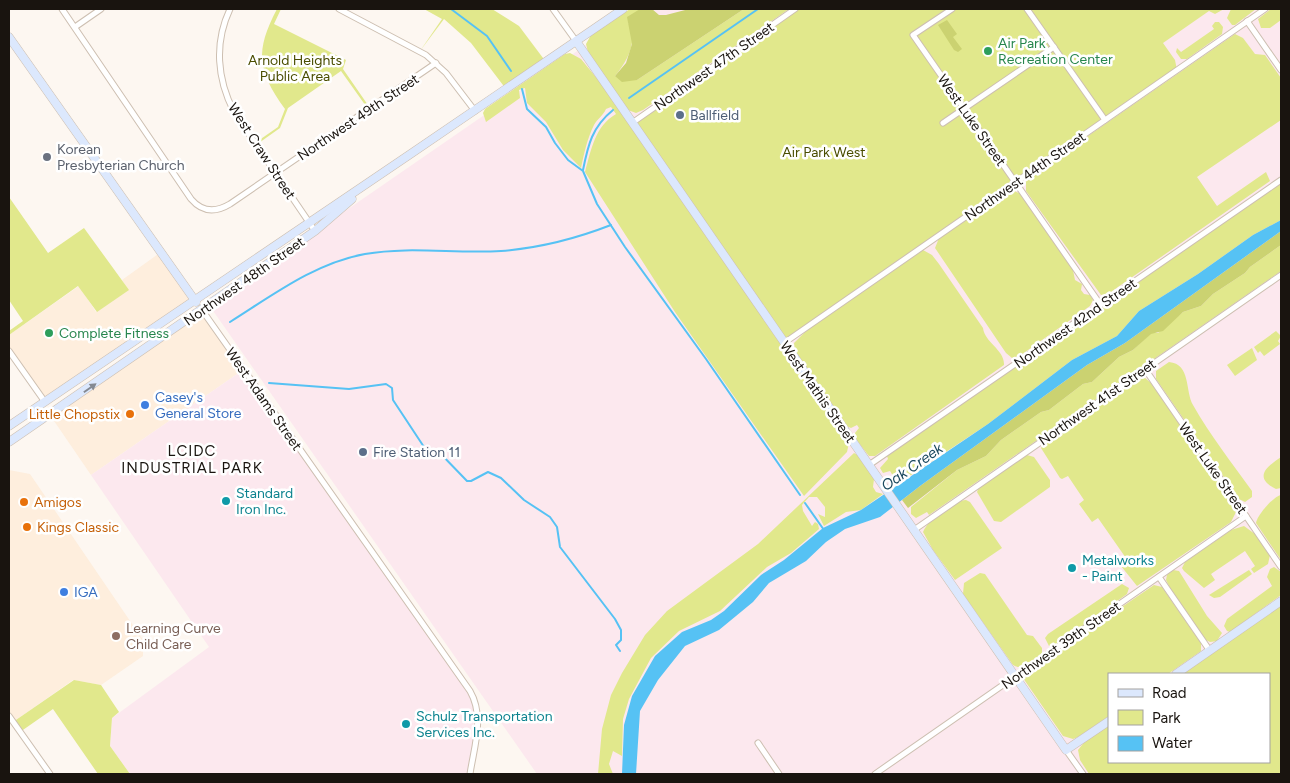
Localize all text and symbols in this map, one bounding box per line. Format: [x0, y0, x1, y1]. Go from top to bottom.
street label: Northwest 47th Street [651, 19, 777, 114]
place label: Air Park Recreation Center [998, 35, 1113, 68]
marker: Air Park Recreation Center [982, 45, 994, 57]
park label: Arnold Heights Public Area [248, 52, 342, 85]
street label: Northwest 49th Street [294, 70, 422, 164]
street label: West Luke Street [934, 71, 1009, 169]
street label: West Craw Street [224, 100, 299, 203]
place label: Ballfield [690, 107, 739, 124]
marker: Ballfield [674, 109, 686, 121]
street label: Northwest 44th Street [962, 128, 1089, 225]
place label: Korean Presbyterian Church [57, 141, 185, 174]
park label: Air Park West [782, 144, 866, 161]
marker: Korean Presbyterian Church [41, 151, 53, 163]
street label: Northwest 48th Street [181, 233, 308, 330]
street label: Northwest 42nd Street [1011, 275, 1140, 372]
place label: Complete Fitness [59, 325, 169, 342]
marker: Complete Fitness [43, 327, 55, 339]
street label: West Mathis Street [776, 338, 859, 446]
street label: West Adams Street [222, 345, 305, 454]
street label: Northwest 41st Street [1035, 355, 1159, 449]
one-way arrow [83, 383, 97, 393]
place label: Casey's General Store [155, 389, 242, 422]
marker: Casey's General Store [139, 399, 151, 411]
place label: Little Chopstix [29, 406, 120, 423]
marker: Little Chopstix [124, 408, 136, 420]
street label: West Luke Street [1175, 419, 1250, 517]
water label: Oak Creek [878, 439, 947, 495]
district label: LCIDC INDUSTRIAL PARK [121, 442, 263, 477]
place label: Fire Station 11 [373, 444, 460, 461]
marker: Fire Station 11 [357, 446, 369, 458]
place label: Standard Iron Inc. [236, 485, 293, 518]
place label: Amigos [34, 494, 82, 511]
marker: Standard Iron Inc. [220, 495, 232, 507]
marker: Amigos [18, 496, 30, 508]
place label: Kings Classic [37, 519, 119, 536]
marker: Kings Classic [21, 521, 33, 533]
place label: Metalworks - Paint [1082, 552, 1154, 585]
marker: Metalworks - Paint [1066, 562, 1078, 574]
place label: IGA [74, 584, 98, 601]
marker: IGA [58, 586, 70, 598]
street label: Northwest 39th Street [998, 598, 1124, 693]
place label: Learning Curve Child Care [126, 620, 221, 653]
marker: Learning Curve Child Care [110, 630, 122, 642]
legend [1108, 673, 1270, 763]
text: Road [1152, 684, 1187, 702]
place label: Schulz Transportation Services Inc. [416, 708, 553, 741]
text: Park [1152, 709, 1181, 727]
marker: Schulz Transportation Services Inc. [400, 718, 412, 730]
text: Water [1152, 734, 1192, 752]

